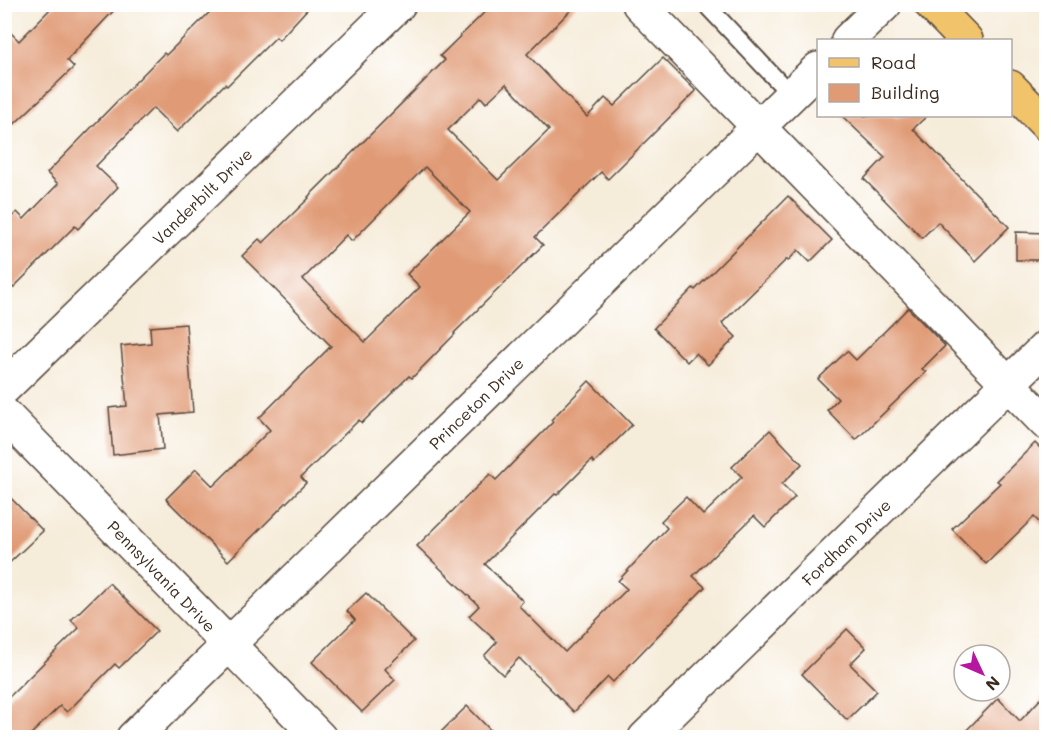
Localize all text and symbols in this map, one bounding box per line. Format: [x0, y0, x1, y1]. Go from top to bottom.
legend [817, 39, 1012, 117]
text: Road [871, 50, 916, 74]
text: Building [871, 80, 939, 104]
street label: Vanderbilt Drive [148, 143, 256, 249]
street label: Princeton Drive [424, 352, 528, 454]
street label: Fordham Drive [797, 494, 895, 590]
street label: Pennsylvania Drive [103, 516, 221, 636]
north arrow [952, 643, 1012, 703]
text: N [981, 672, 1005, 695]

